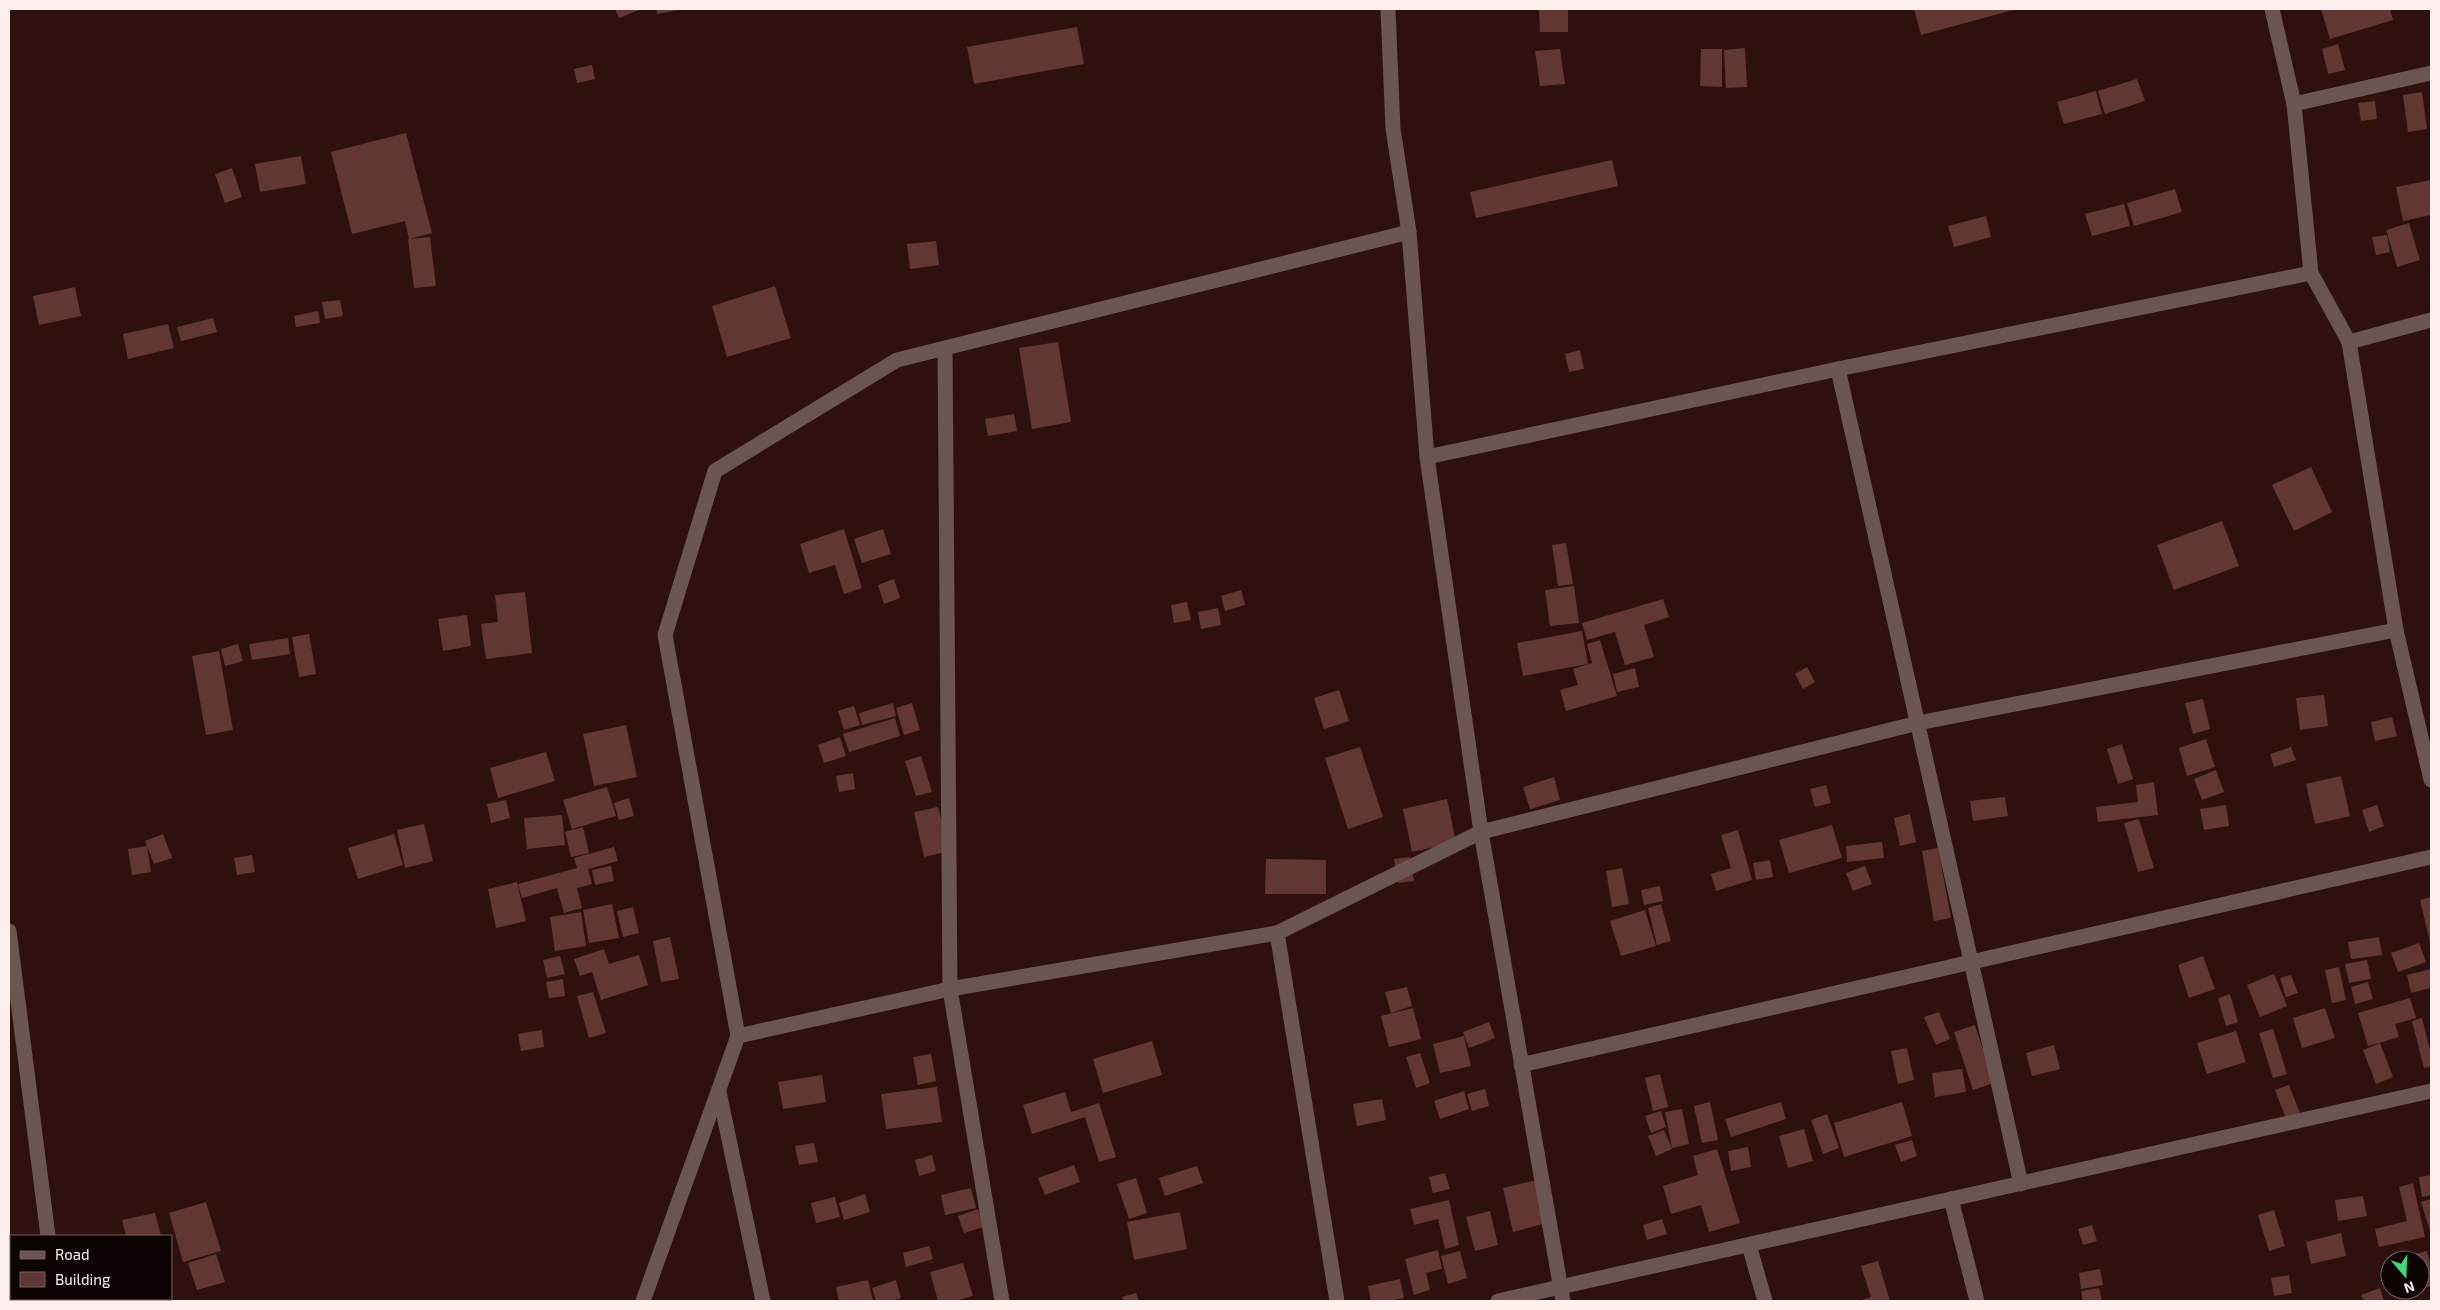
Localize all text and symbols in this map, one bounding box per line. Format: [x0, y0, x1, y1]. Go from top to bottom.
legend [10, 1235, 172, 1300]
text: Road [55, 1245, 90, 1263]
north arrow [2380, 1250, 2430, 1300]
text: Building [55, 1270, 111, 1288]
text: N [2402, 1278, 2417, 1297]

